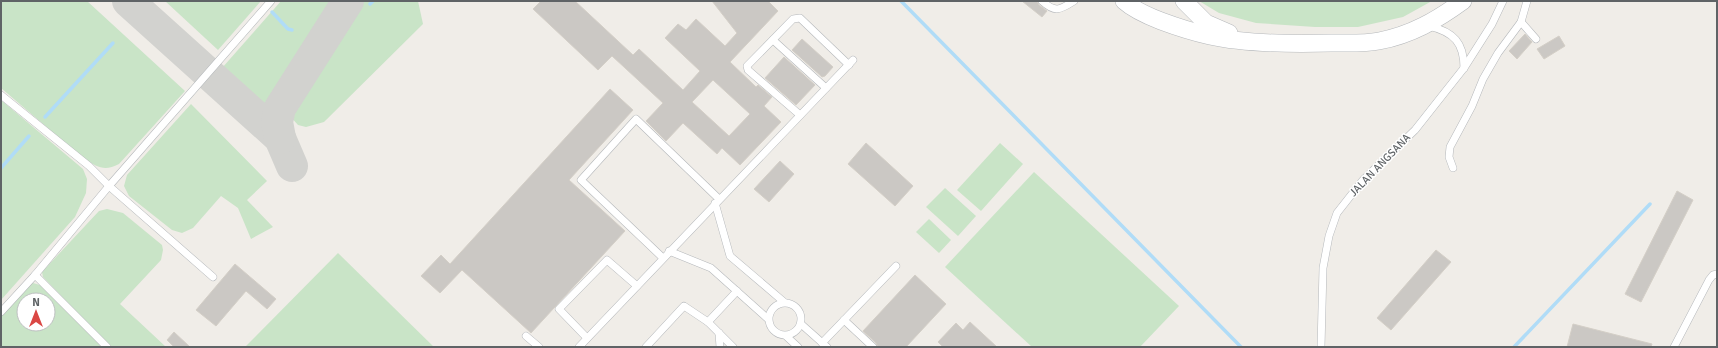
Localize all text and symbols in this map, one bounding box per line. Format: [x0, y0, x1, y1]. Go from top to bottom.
street label: JALAN ANGSANA [1347, 131, 1413, 199]
north arrow [16, 292, 56, 332]
text: N [32, 296, 40, 309]

